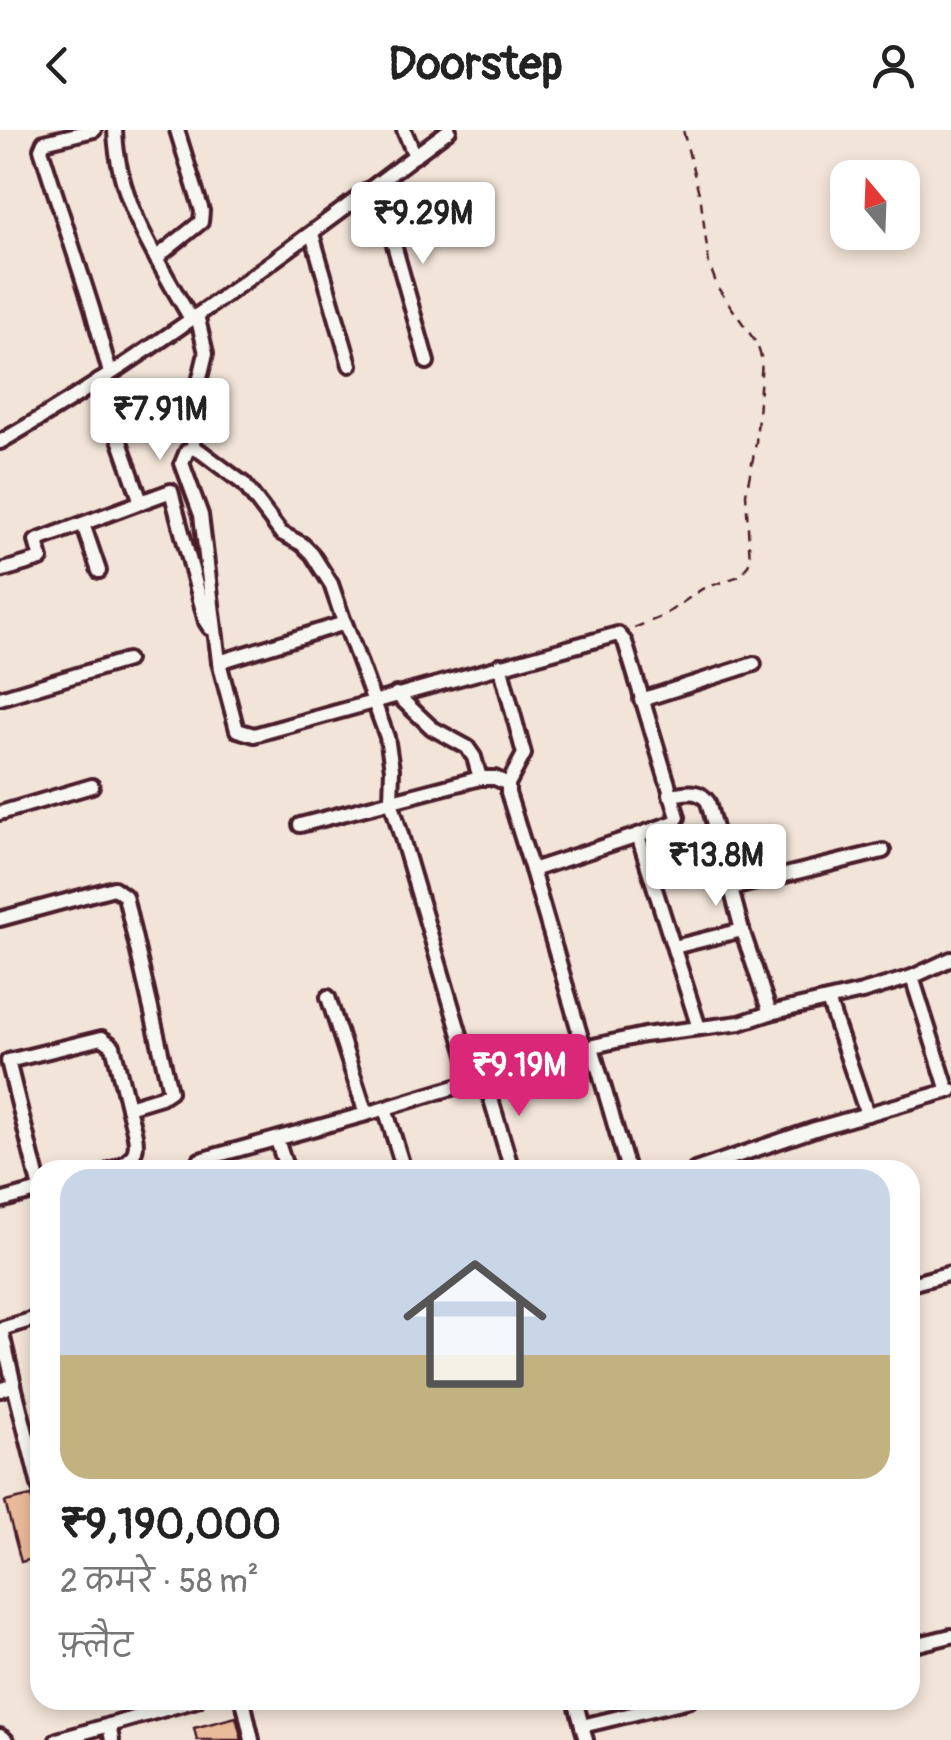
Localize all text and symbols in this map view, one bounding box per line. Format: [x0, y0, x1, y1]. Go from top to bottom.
text: Doorstep [388, 37, 563, 93]
icon: back [30, 38, 85, 93]
icon: person [866, 38, 921, 93]
north arrow [830, 160, 920, 250]
map controls [830, 160, 920, 250]
pin: ₹9.29M [342, 182, 504, 267]
text: ₹9.29M [373, 194, 473, 234]
pin: ₹7.91M [79, 378, 241, 463]
text: ₹7.91M [112, 390, 208, 430]
pin: ₹13.8M [635, 824, 797, 909]
text: ₹13.8M [668, 836, 764, 876]
pin: ₹9.19M [438, 1034, 600, 1119]
text: ₹9.19M [472, 1046, 566, 1086]
icon: home [385, 1234, 565, 1414]
text: ₹9,190,000 [60, 1499, 281, 1551]
text: 2 कमरे · 58 m² [60, 1562, 259, 1602]
text: फ़्लैट [60, 1627, 133, 1667]

